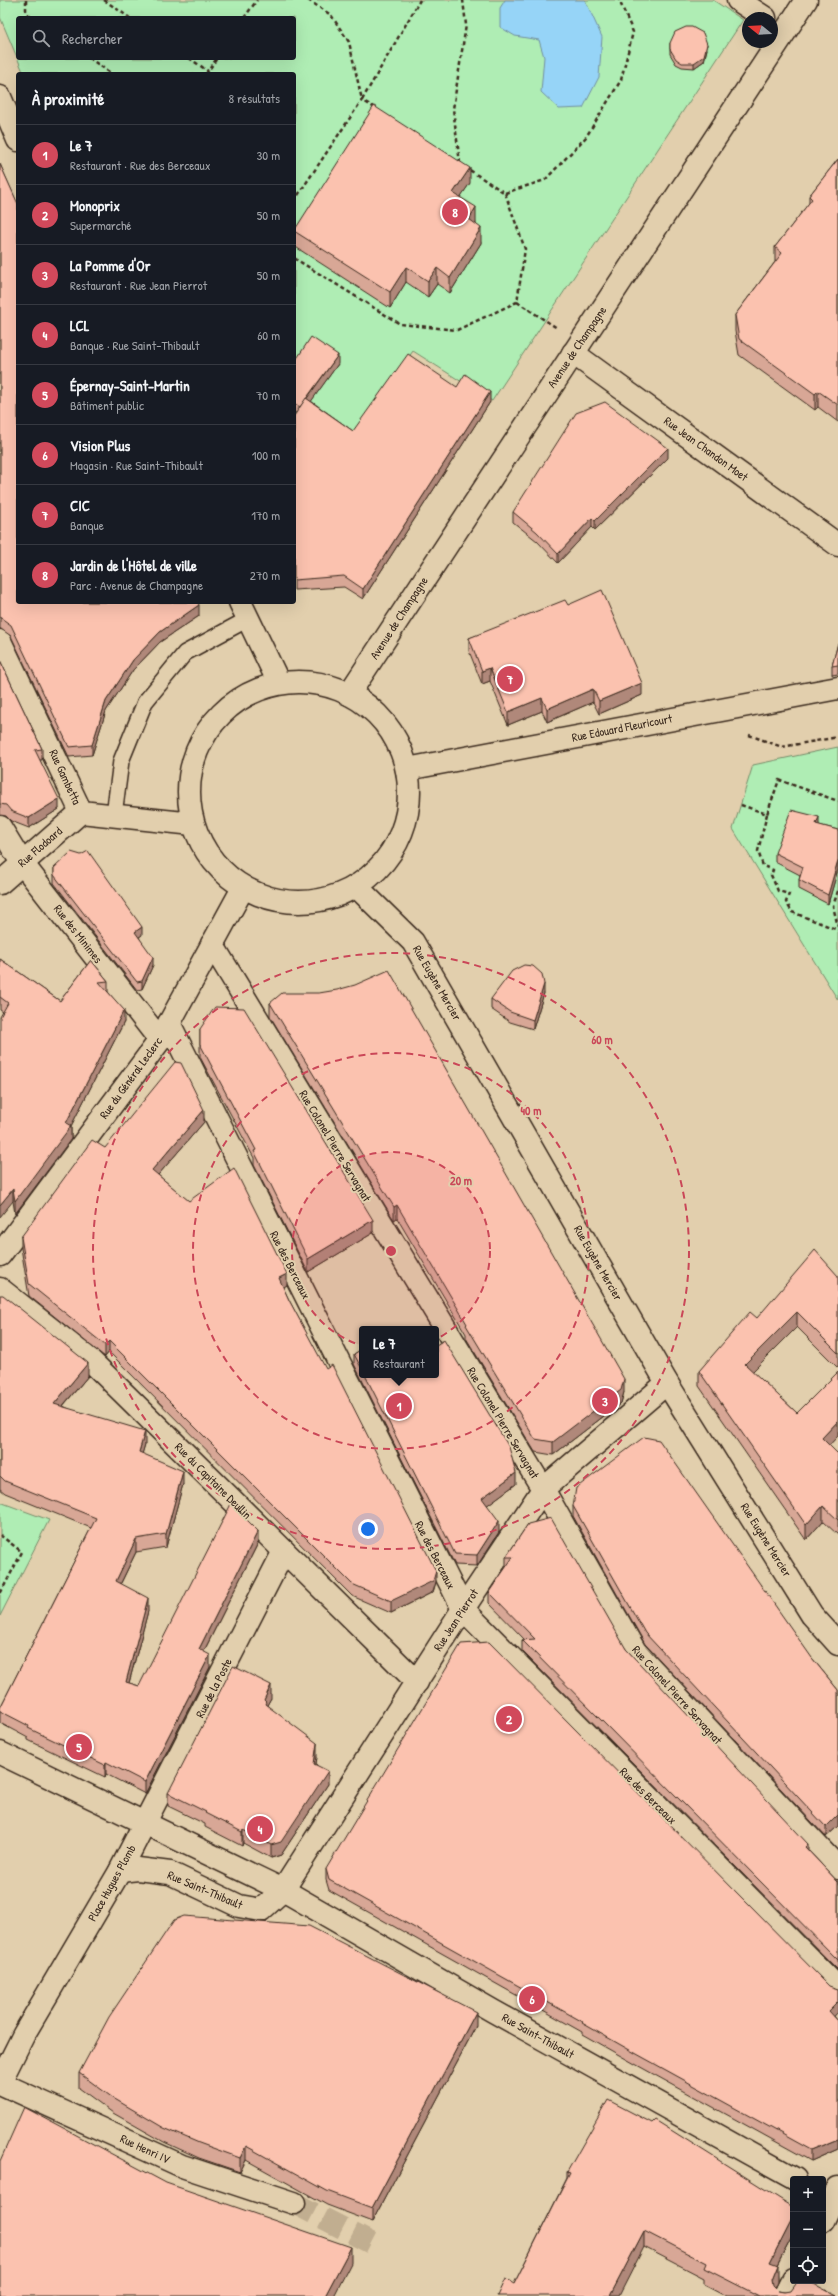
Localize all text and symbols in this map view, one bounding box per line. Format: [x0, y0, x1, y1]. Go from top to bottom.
north arrow [742, 12, 778, 48]
search box [16, 16, 296, 60]
icon: search [30, 27, 52, 49]
text: Rechercher [62, 28, 123, 49]
text: À proximité [32, 87, 104, 110]
text: 8 résultats [228, 89, 280, 107]
text: Le 7 [70, 135, 92, 156]
text: 1 [43, 146, 47, 164]
text: 30 m [257, 146, 280, 164]
text: Restaurant · Rue des Berceaux [70, 156, 211, 174]
text: Monoprix [70, 195, 120, 216]
pin: 8 [442, 197, 468, 227]
text: 2 [42, 206, 48, 224]
text: 50 m [257, 206, 280, 224]
text: Supermarché [70, 216, 132, 234]
text: La Pomme d'Or [70, 255, 150, 276]
text: 3 [42, 266, 48, 284]
text: 50 m [257, 266, 280, 284]
text: Restaurant · Rue Jean Pierrot [70, 276, 207, 294]
street label: Avenue de Champagne [543, 302, 610, 391]
text: LCL [70, 315, 89, 336]
text: 4 [43, 326, 47, 344]
text: 60 m [257, 326, 280, 344]
text: Banque · Rue Saint-Thibault [70, 336, 199, 354]
text: Épernay-Saint-Martin [70, 375, 190, 396]
text: 5 [42, 386, 48, 404]
text: 70 m [256, 386, 280, 404]
text: Bâtiment public [70, 396, 144, 414]
street label: Rue Jean Chandon Moet [661, 412, 753, 485]
text: Vision Plus [70, 435, 130, 456]
text: 6 [42, 446, 48, 464]
text: 100 m [252, 446, 280, 464]
text: Magasin · Rue Saint-Thibault [70, 456, 203, 474]
text: CIC [70, 495, 90, 516]
text: 7 [42, 506, 48, 524]
text: 170 m [251, 506, 280, 524]
text: Banque [70, 516, 104, 534]
text: Jardin de l'Hôtel de ville [70, 555, 197, 576]
text: 8 [42, 566, 48, 584]
text: 270 m [250, 566, 280, 584]
street label: Avenue de Champagne [366, 573, 432, 662]
text: Parc · Avenue de Champagne [70, 576, 203, 594]
pin: 7 [497, 664, 523, 694]
street label: Rue Edouard Fleuricourt [570, 709, 674, 746]
street label: Rue Gambetta [45, 746, 86, 807]
street label: Rue Flodoard [14, 822, 66, 871]
street label: Rue des Minimes [50, 901, 107, 967]
street label: Rue Eugène Mercier [409, 942, 466, 1024]
text: 60 m [591, 1031, 613, 1048]
street label: Rue du Général Leclerc [95, 1033, 166, 1122]
street label: Rue Colonel Pierre Servagnat [295, 1087, 376, 1205]
text: 40 m [521, 1102, 541, 1119]
text: 20 m [450, 1172, 472, 1189]
street label: Rue Eugène Mercier [570, 1222, 627, 1304]
street label: Rue des Berceaux [266, 1228, 315, 1302]
centre of rings [384, 1244, 398, 1258]
popup [359, 1326, 439, 1378]
text: Le 7 [373, 1333, 396, 1354]
text: Restaurant [373, 1354, 425, 1372]
street label: Rue Colonel Pierre Servagnat [463, 1364, 544, 1482]
pin: 3 [592, 1386, 618, 1416]
pin: 1 [386, 1391, 412, 1421]
street label: Rue du Capitaine Deullin [171, 1439, 255, 1523]
street label: Rue Eugène Mercier [737, 1500, 796, 1580]
street label: Rue des Berceaux [411, 1518, 460, 1592]
your location [358, 1519, 378, 1539]
street label: Rue Jean Pierrot [429, 1584, 483, 1654]
street label: Rue Colonel Pierre Servagnat [628, 1642, 727, 1748]
street label: Rue de la Poste [191, 1655, 236, 1720]
pin: 2 [496, 1704, 522, 1734]
pin: 5 [66, 1732, 92, 1762]
street label: Rue des Berceaux [616, 1763, 681, 1828]
pin: 4 [247, 1814, 273, 1844]
street label: Place Hugues Plomb [83, 1841, 140, 1924]
street label: Rue Saint-Thibault [165, 1866, 246, 1913]
pin: 6 [519, 1984, 545, 2014]
street label: Rue Saint-Thibault [499, 2009, 578, 2063]
street label: Rue Henri IV [117, 2130, 173, 2168]
map controls [790, 2176, 826, 2284]
button: + [790, 2176, 826, 2212]
button: − [790, 2212, 826, 2248]
button: locate [790, 2248, 826, 2284]

